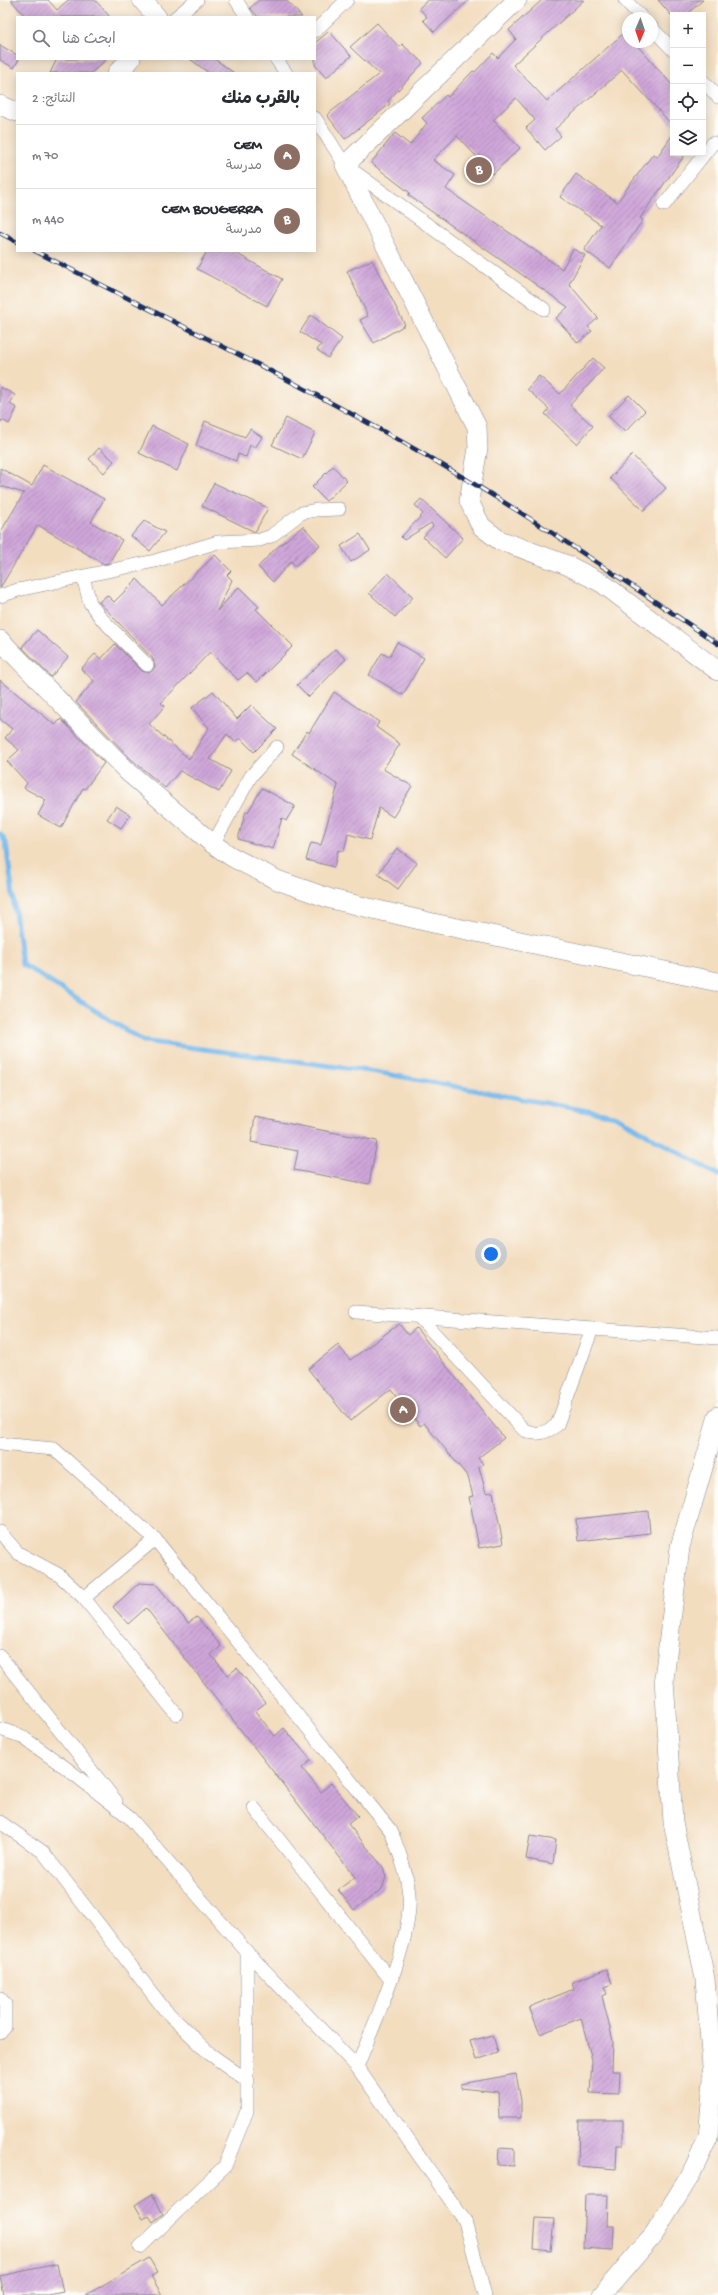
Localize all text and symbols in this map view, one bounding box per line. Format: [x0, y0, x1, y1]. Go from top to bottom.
north arrow [622, 12, 658, 48]
map controls [670, 12, 706, 156]
button: + [670, 12, 706, 48]
search box [16, 16, 316, 60]
icon: search [30, 27, 52, 49]
text: ابحث هنا [62, 31, 116, 49]
button: − [670, 48, 706, 84]
button: locate [670, 84, 706, 120]
text: بالقرب منك [221, 90, 300, 110]
text: النتائج: 2 [32, 92, 76, 107]
button: layers [670, 120, 706, 156]
text: CEM [234, 137, 262, 155]
text: 70 m [32, 149, 58, 164]
text: A [283, 149, 291, 164]
pin: B [466, 155, 492, 185]
text: مدرسة [226, 159, 262, 174]
text: CEM BOUGERRA [162, 201, 262, 219]
text: 440 m [32, 213, 64, 228]
text: B [284, 213, 290, 228]
text: مدرسة [226, 223, 262, 238]
your location [481, 1244, 501, 1264]
pin: A [390, 1395, 416, 1425]

